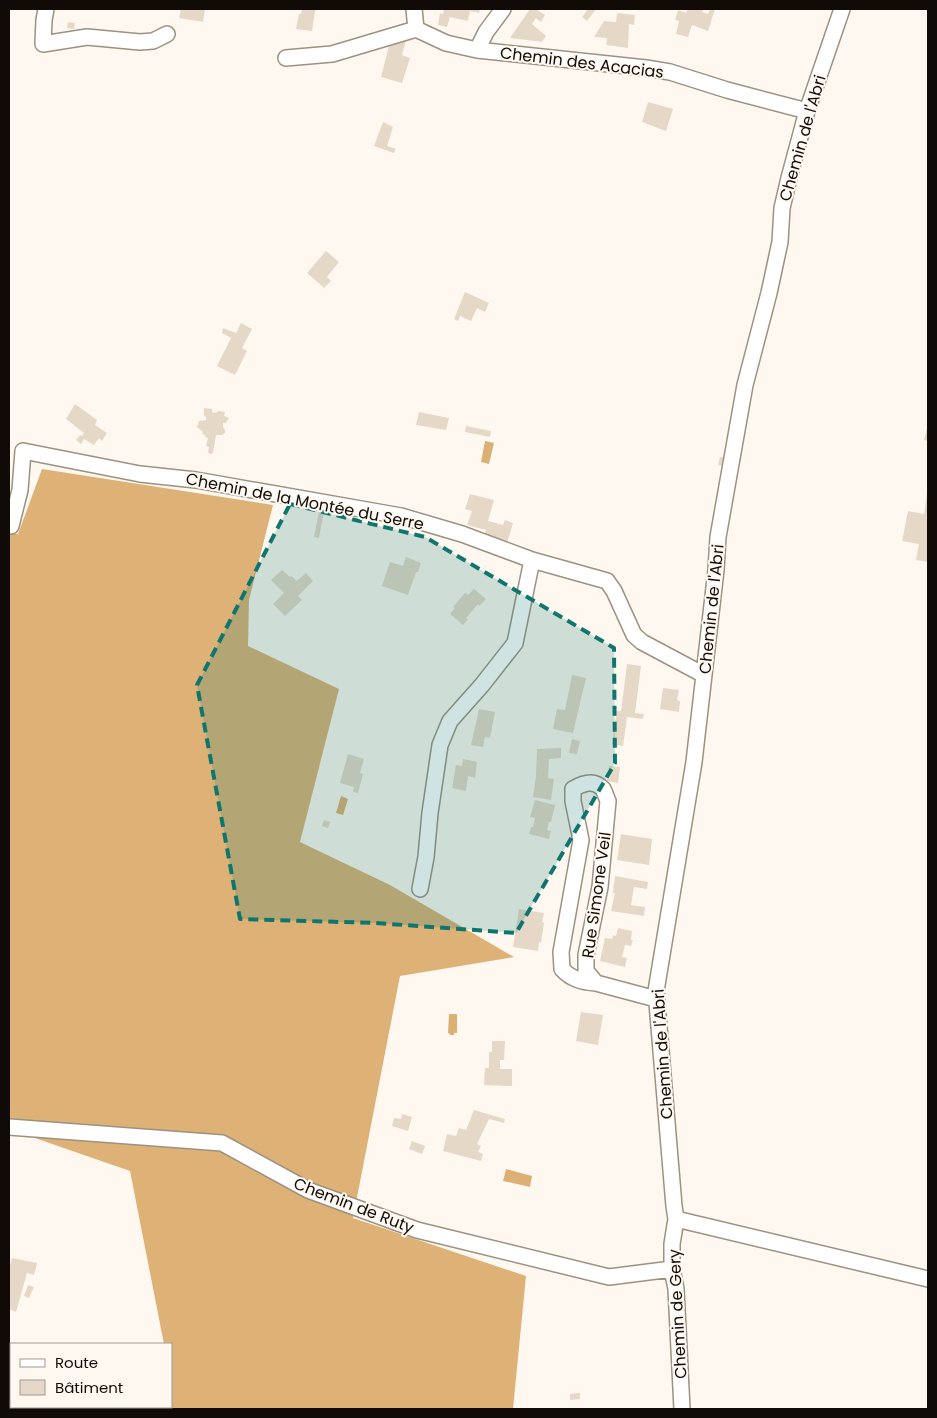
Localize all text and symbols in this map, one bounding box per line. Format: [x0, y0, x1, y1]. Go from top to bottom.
street label: Chemin des Acacias [499, 41, 665, 84]
street label: Chemin de l'Abri [773, 72, 832, 204]
street label: Chemin de la Montée du Serre [184, 467, 426, 536]
street label: Chemin de l'Abri [693, 543, 730, 675]
street label: Rue Simone Veil [576, 830, 617, 960]
street label: Chemin de l'Abri [646, 988, 679, 1120]
street label: Chemin de Ruty [290, 1172, 417, 1239]
street label: Chemin de Gery [663, 1249, 692, 1379]
legend [10, 1343, 172, 1408]
text: Route [55, 1352, 98, 1373]
text: Bâtiment [55, 1377, 123, 1398]

